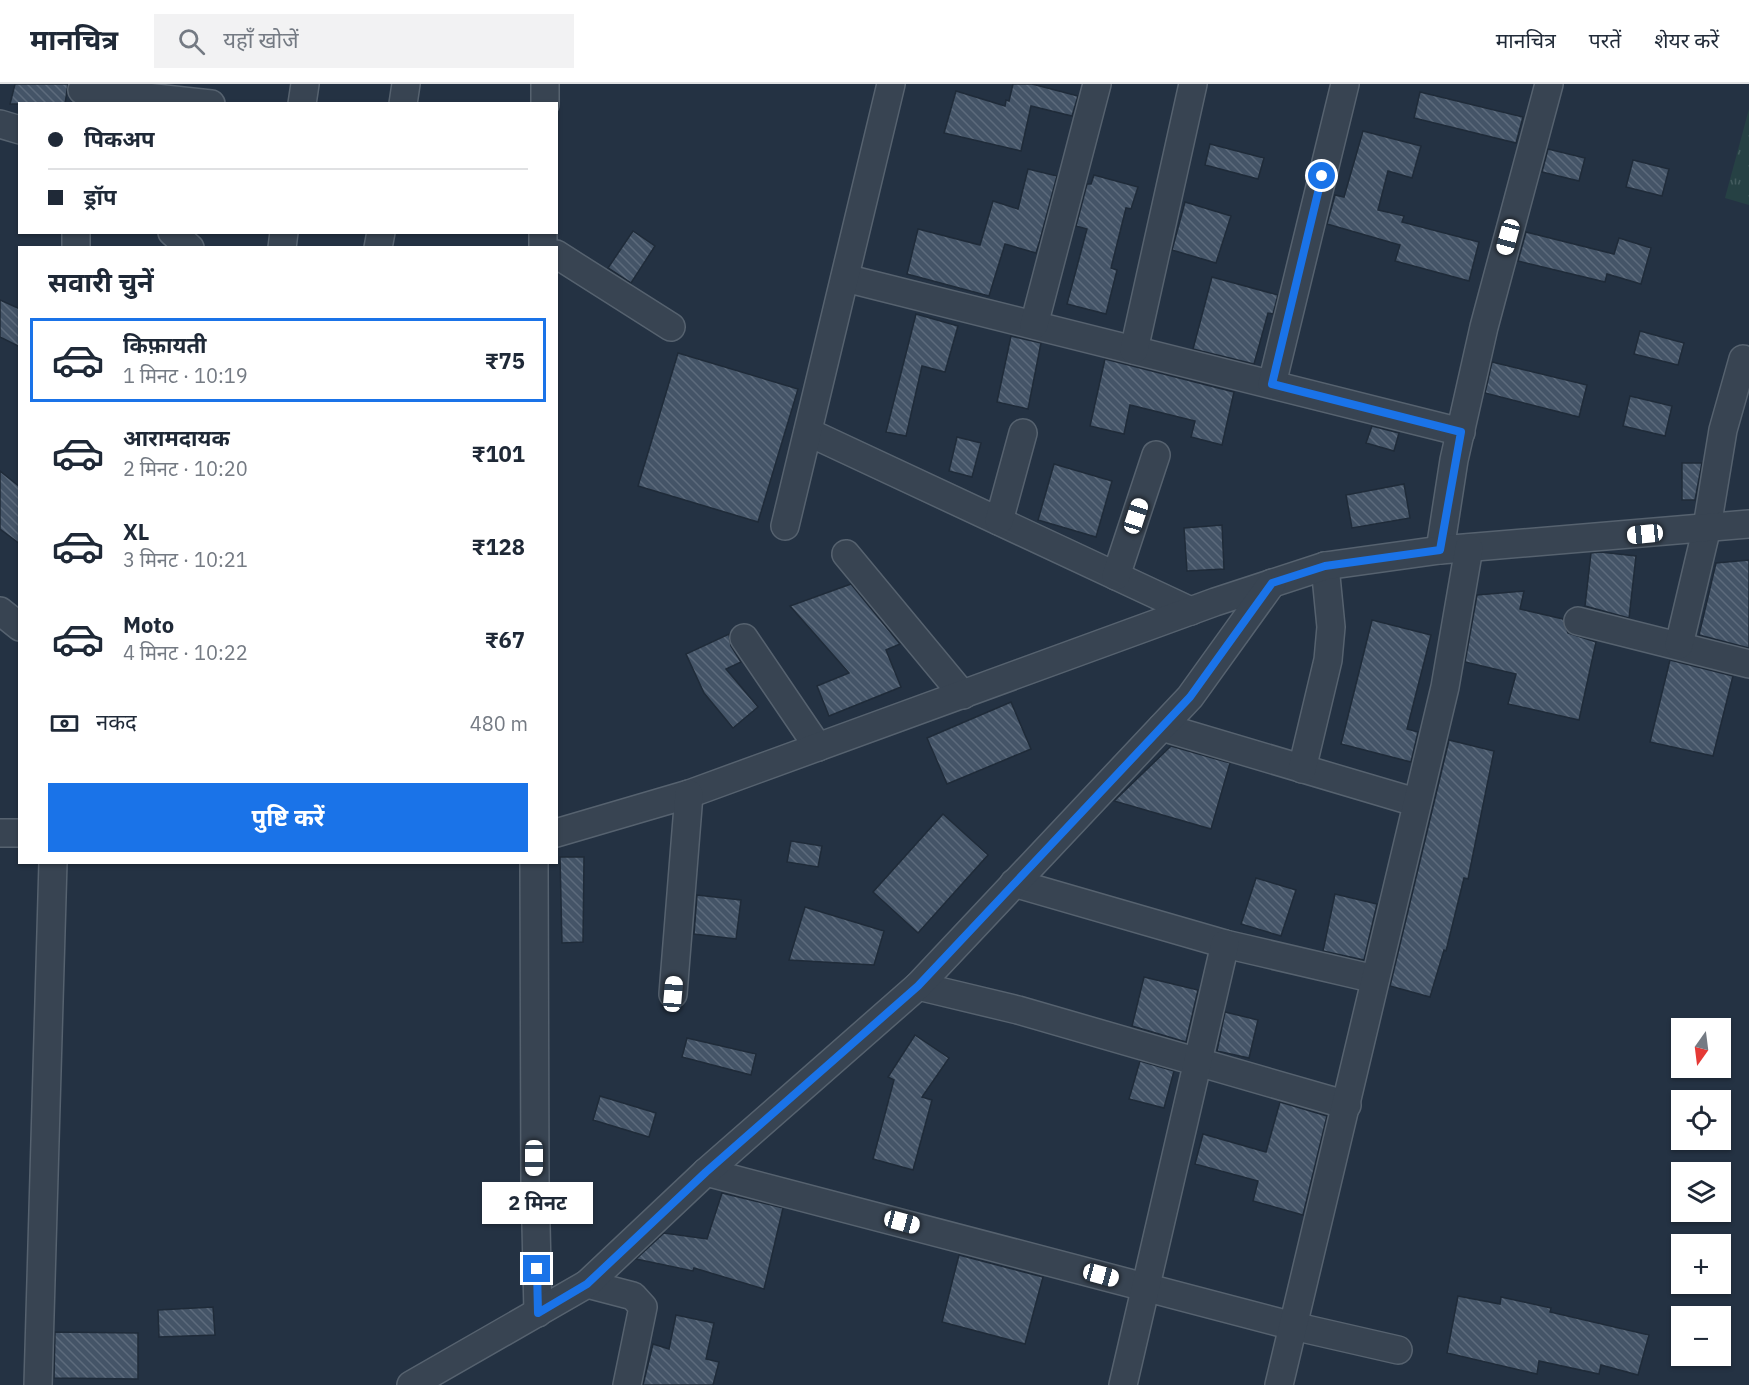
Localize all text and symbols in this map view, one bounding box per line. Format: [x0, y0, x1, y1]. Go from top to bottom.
search box [154, 14, 574, 68]
text: मानचित्र [30, 21, 118, 58]
icon: search [175, 25, 208, 58]
text: यहाँ खोजें [223, 25, 299, 54]
text: मानचित्र [1496, 26, 1556, 54]
text: परतें [1589, 26, 1621, 54]
text: शेयर करें [1654, 26, 1719, 54]
text: पिकअप [84, 124, 155, 153]
route start [1308, 162, 1335, 189]
text: ड्रॉप [84, 182, 117, 211]
car [1495, 217, 1521, 257]
text: सवारी चुनें [48, 264, 154, 299]
text: किफ़ायती [123, 330, 207, 359]
icon: car [51, 333, 105, 387]
text: ₹75 [485, 346, 525, 375]
text: 1 मिनट · 10:19 [123, 362, 248, 389]
text: आरामदायक [123, 423, 230, 452]
icon: car [51, 426, 105, 480]
text: ₹101 [472, 439, 525, 468]
text: 2 मिनट · 10:20 [123, 455, 248, 482]
car [1122, 496, 1150, 536]
text: XL [123, 517, 149, 546]
icon: car [51, 519, 105, 573]
car [1626, 523, 1664, 545]
text: ₹128 [472, 532, 525, 561]
text: 3 मिनट · 10:21 [123, 546, 248, 573]
text: Moto [123, 610, 174, 639]
icon: car [51, 612, 105, 666]
text: ₹67 [485, 625, 525, 654]
text: 4 मिनट · 10:22 [123, 639, 248, 666]
icon: cash [48, 707, 81, 740]
text: नकद [96, 707, 137, 736]
text: 480 m [470, 710, 528, 737]
button: पुष्टि करें [48, 783, 528, 852]
car [662, 975, 684, 1013]
north arrow [1671, 1018, 1731, 1078]
map controls [1671, 1018, 1731, 1366]
button: locate [1671, 1090, 1731, 1150]
car [525, 1140, 543, 1176]
button: layers [1671, 1162, 1731, 1222]
callout: 2 मिनट [482, 1182, 592, 1224]
text: 2 मिनट [508, 1189, 567, 1216]
car [882, 1209, 922, 1235]
button: + [1671, 1234, 1731, 1294]
route end [523, 1255, 550, 1282]
car [1081, 1262, 1121, 1288]
button: − [1671, 1306, 1731, 1366]

